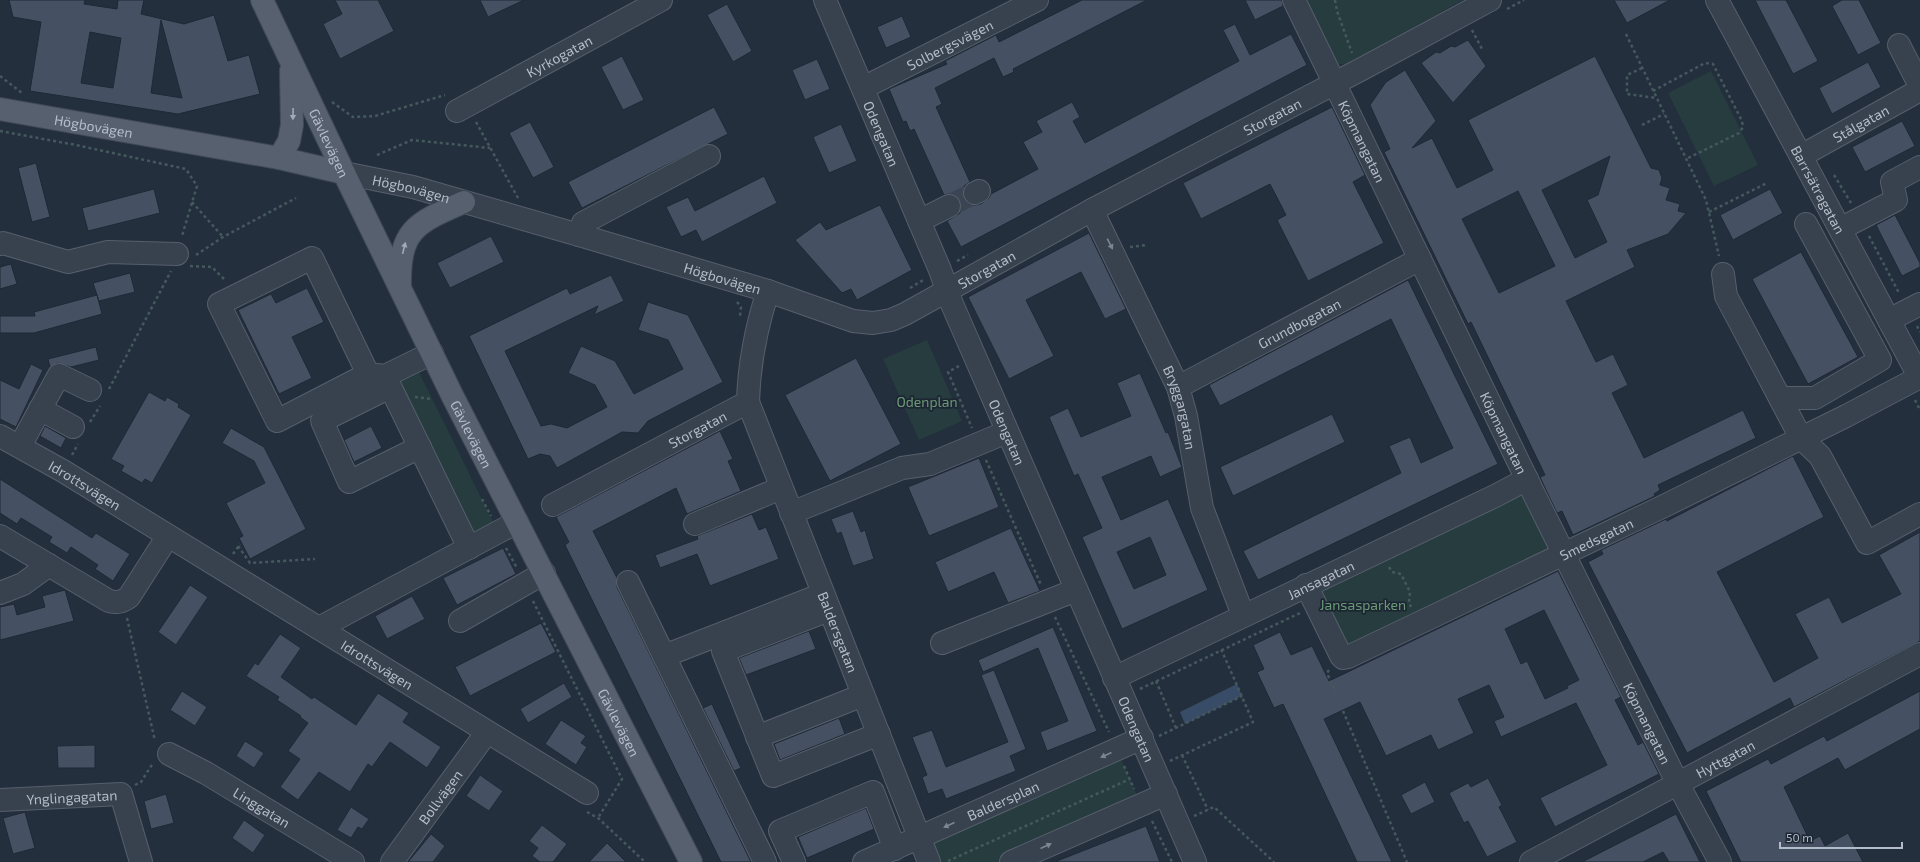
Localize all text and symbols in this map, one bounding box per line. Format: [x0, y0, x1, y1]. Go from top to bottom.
street label: Solbergsvägen [904, 15, 996, 73]
street label: Kyrkogatan [523, 31, 595, 80]
street label: Storgatan [1240, 94, 1304, 138]
street label: Odengatan [860, 98, 903, 169]
street label: Köpmangatan [1336, 98, 1390, 185]
street label: Stålgatan [1829, 101, 1892, 145]
street label: Gävlevägen [306, 106, 353, 180]
one-way arrow [290, 108, 296, 121]
street label: Högbovägen [53, 110, 134, 141]
street label: Barrsätragatan [1788, 142, 1849, 236]
street label: Högbovägen [371, 170, 452, 206]
one-way arrow [1106, 239, 1113, 250]
one-way arrow [401, 242, 407, 254]
street label: Storgatan [954, 246, 1018, 292]
street label: Högbovägen [682, 258, 763, 297]
street label: Grundbogatan [1255, 294, 1343, 352]
street label: Bryggargatan [1160, 362, 1200, 451]
street label: Köpmangatan [1477, 389, 1531, 476]
park label: Odenplan [896, 393, 958, 410]
street label: Gävlevägen [447, 397, 496, 471]
street label: Odengatan [986, 397, 1029, 467]
street label: Storgatan [665, 407, 729, 451]
street label: Idrottsvägen [46, 456, 124, 513]
street label: Smedsgatan [1557, 514, 1636, 563]
street label: Jansagatan [1284, 556, 1357, 602]
street label: Baldersgatan [815, 589, 862, 675]
park label: Jansasparken [1320, 596, 1406, 613]
street label: Idrottsvägen [338, 636, 416, 693]
street label: Köpmangatan [1620, 680, 1675, 767]
street label: Gävlevägen [595, 685, 644, 759]
street label: Odengatan [1115, 694, 1159, 764]
street label: Hyttgatan [1693, 736, 1757, 781]
one-way arrow [1101, 752, 1112, 758]
street label: Bollvägen [414, 766, 465, 827]
street label: Baldersplan [964, 777, 1041, 824]
street label: Linggatan [230, 783, 293, 831]
street label: Ynglingagatan [26, 786, 118, 807]
one-way arrow [944, 822, 955, 828]
scale bar [1780, 824, 1902, 850]
text: 50 m [1786, 830, 1813, 844]
one-way arrow [1041, 843, 1052, 849]

